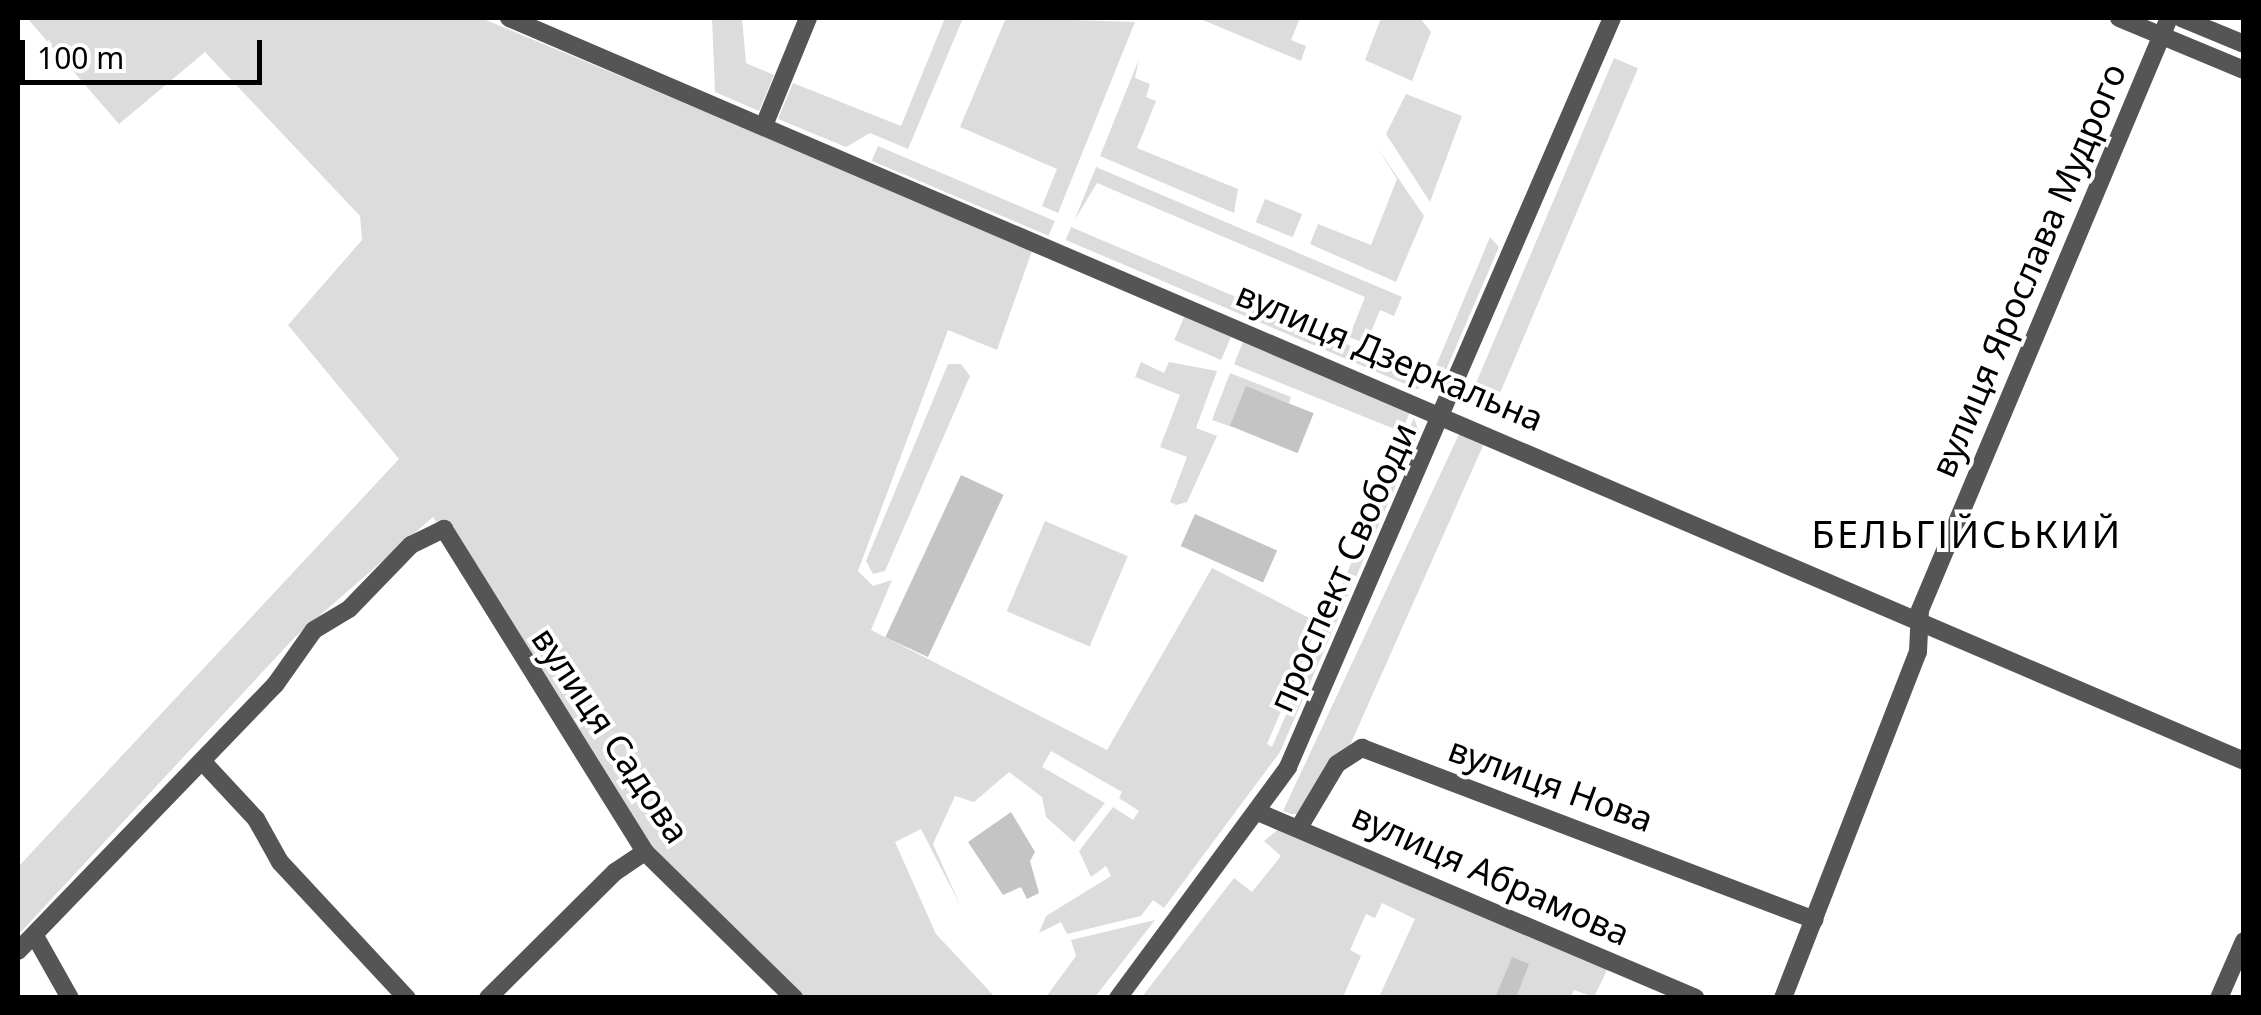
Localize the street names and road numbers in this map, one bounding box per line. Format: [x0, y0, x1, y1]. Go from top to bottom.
street label: вулиця Ярослава Мудрого [1922, 57, 2134, 483]
street label: вулиця Дзеркальна [1230, 272, 1550, 440]
street label: проспект Свободи [1259, 416, 1425, 718]
street label: вулиця Садова [523, 619, 699, 851]
street label: вулиця Нова [1443, 728, 1659, 840]
street label: вулиця Абрамова [1346, 794, 1636, 954]

